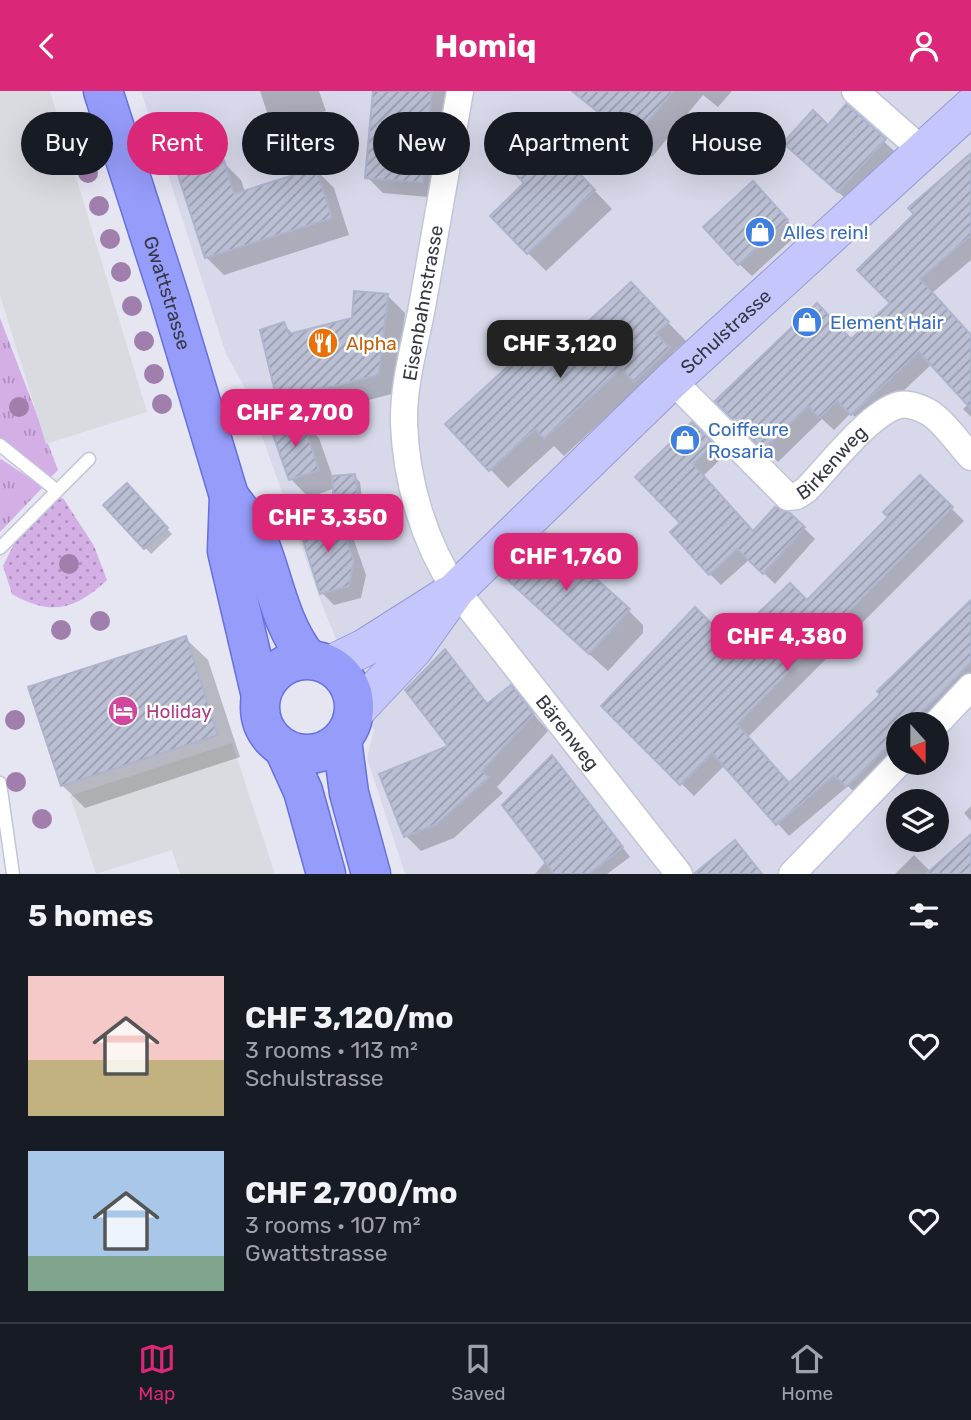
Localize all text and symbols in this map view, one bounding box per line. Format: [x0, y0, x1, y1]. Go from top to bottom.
icon: back [28, 27, 66, 65]
text: Homiq [434, 27, 537, 65]
icon: person [905, 27, 943, 65]
chip: Buy [21, 112, 113, 175]
chip: Rent [127, 112, 228, 175]
chip: Filters [242, 112, 359, 175]
chip: New [373, 112, 470, 175]
chip: Apartment [484, 112, 653, 175]
chip: House [667, 112, 786, 175]
shop icon: Alles rein! [743, 215, 777, 249]
place label: Alles rein! [783, 221, 868, 244]
street label: Eisenbahnstrasse [398, 223, 448, 383]
street label: Gwattstrasse [139, 233, 196, 353]
street label: Schulstrasse [675, 284, 776, 378]
shop icon: Element Hair [790, 305, 824, 339]
place label: Element Hair [830, 311, 944, 334]
pin: CHF 3,120 [480, 321, 640, 380]
restaurant icon: Alpha [306, 326, 340, 360]
text: CHF 3,120 [503, 329, 617, 357]
place label: Alpha [346, 332, 397, 355]
pin: CHF 2,700 [215, 389, 375, 449]
text: CHF 2,700 [236, 398, 354, 426]
place label: Coiffeure Rosaria [708, 418, 789, 463]
street label: Birkenweg [792, 420, 871, 505]
shop icon: Coiffeure Rosaria [668, 423, 702, 457]
pin: CHF 3,350 [248, 495, 408, 554]
text: CHF 3,350 [268, 503, 388, 531]
pin: CHF 1,760 [486, 533, 646, 593]
text: CHF 1,760 [510, 542, 622, 570]
pin: CHF 4,380 [707, 613, 867, 673]
text: CHF 4,380 [727, 622, 847, 650]
street label: Bärenweg [531, 690, 604, 775]
hotel icon: Holiday [106, 694, 140, 728]
place label: Holiday [146, 700, 212, 723]
north arrow [886, 712, 948, 775]
map controls [886, 712, 949, 852]
button: layers [886, 789, 949, 852]
icon: filters [905, 897, 943, 935]
text: 5 homes [28, 898, 154, 934]
text: CHF 3,120/mo [245, 1000, 454, 1036]
icon: home [84, 1004, 168, 1088]
icon: heart [905, 1027, 943, 1065]
text: 3 rooms · 113 m² [245, 1036, 418, 1064]
text: Schulstrasse [245, 1064, 384, 1092]
text: CHF 2,700/mo [245, 1175, 458, 1211]
icon: home [84, 1179, 168, 1263]
icon: heart [905, 1202, 943, 1240]
text: 3 rooms · 107 m² [245, 1211, 421, 1239]
text: Gwattstrasse [245, 1239, 388, 1267]
tab: Map [138, 1340, 176, 1405]
tab: Saved [451, 1340, 506, 1405]
tab: Home [781, 1340, 833, 1405]

